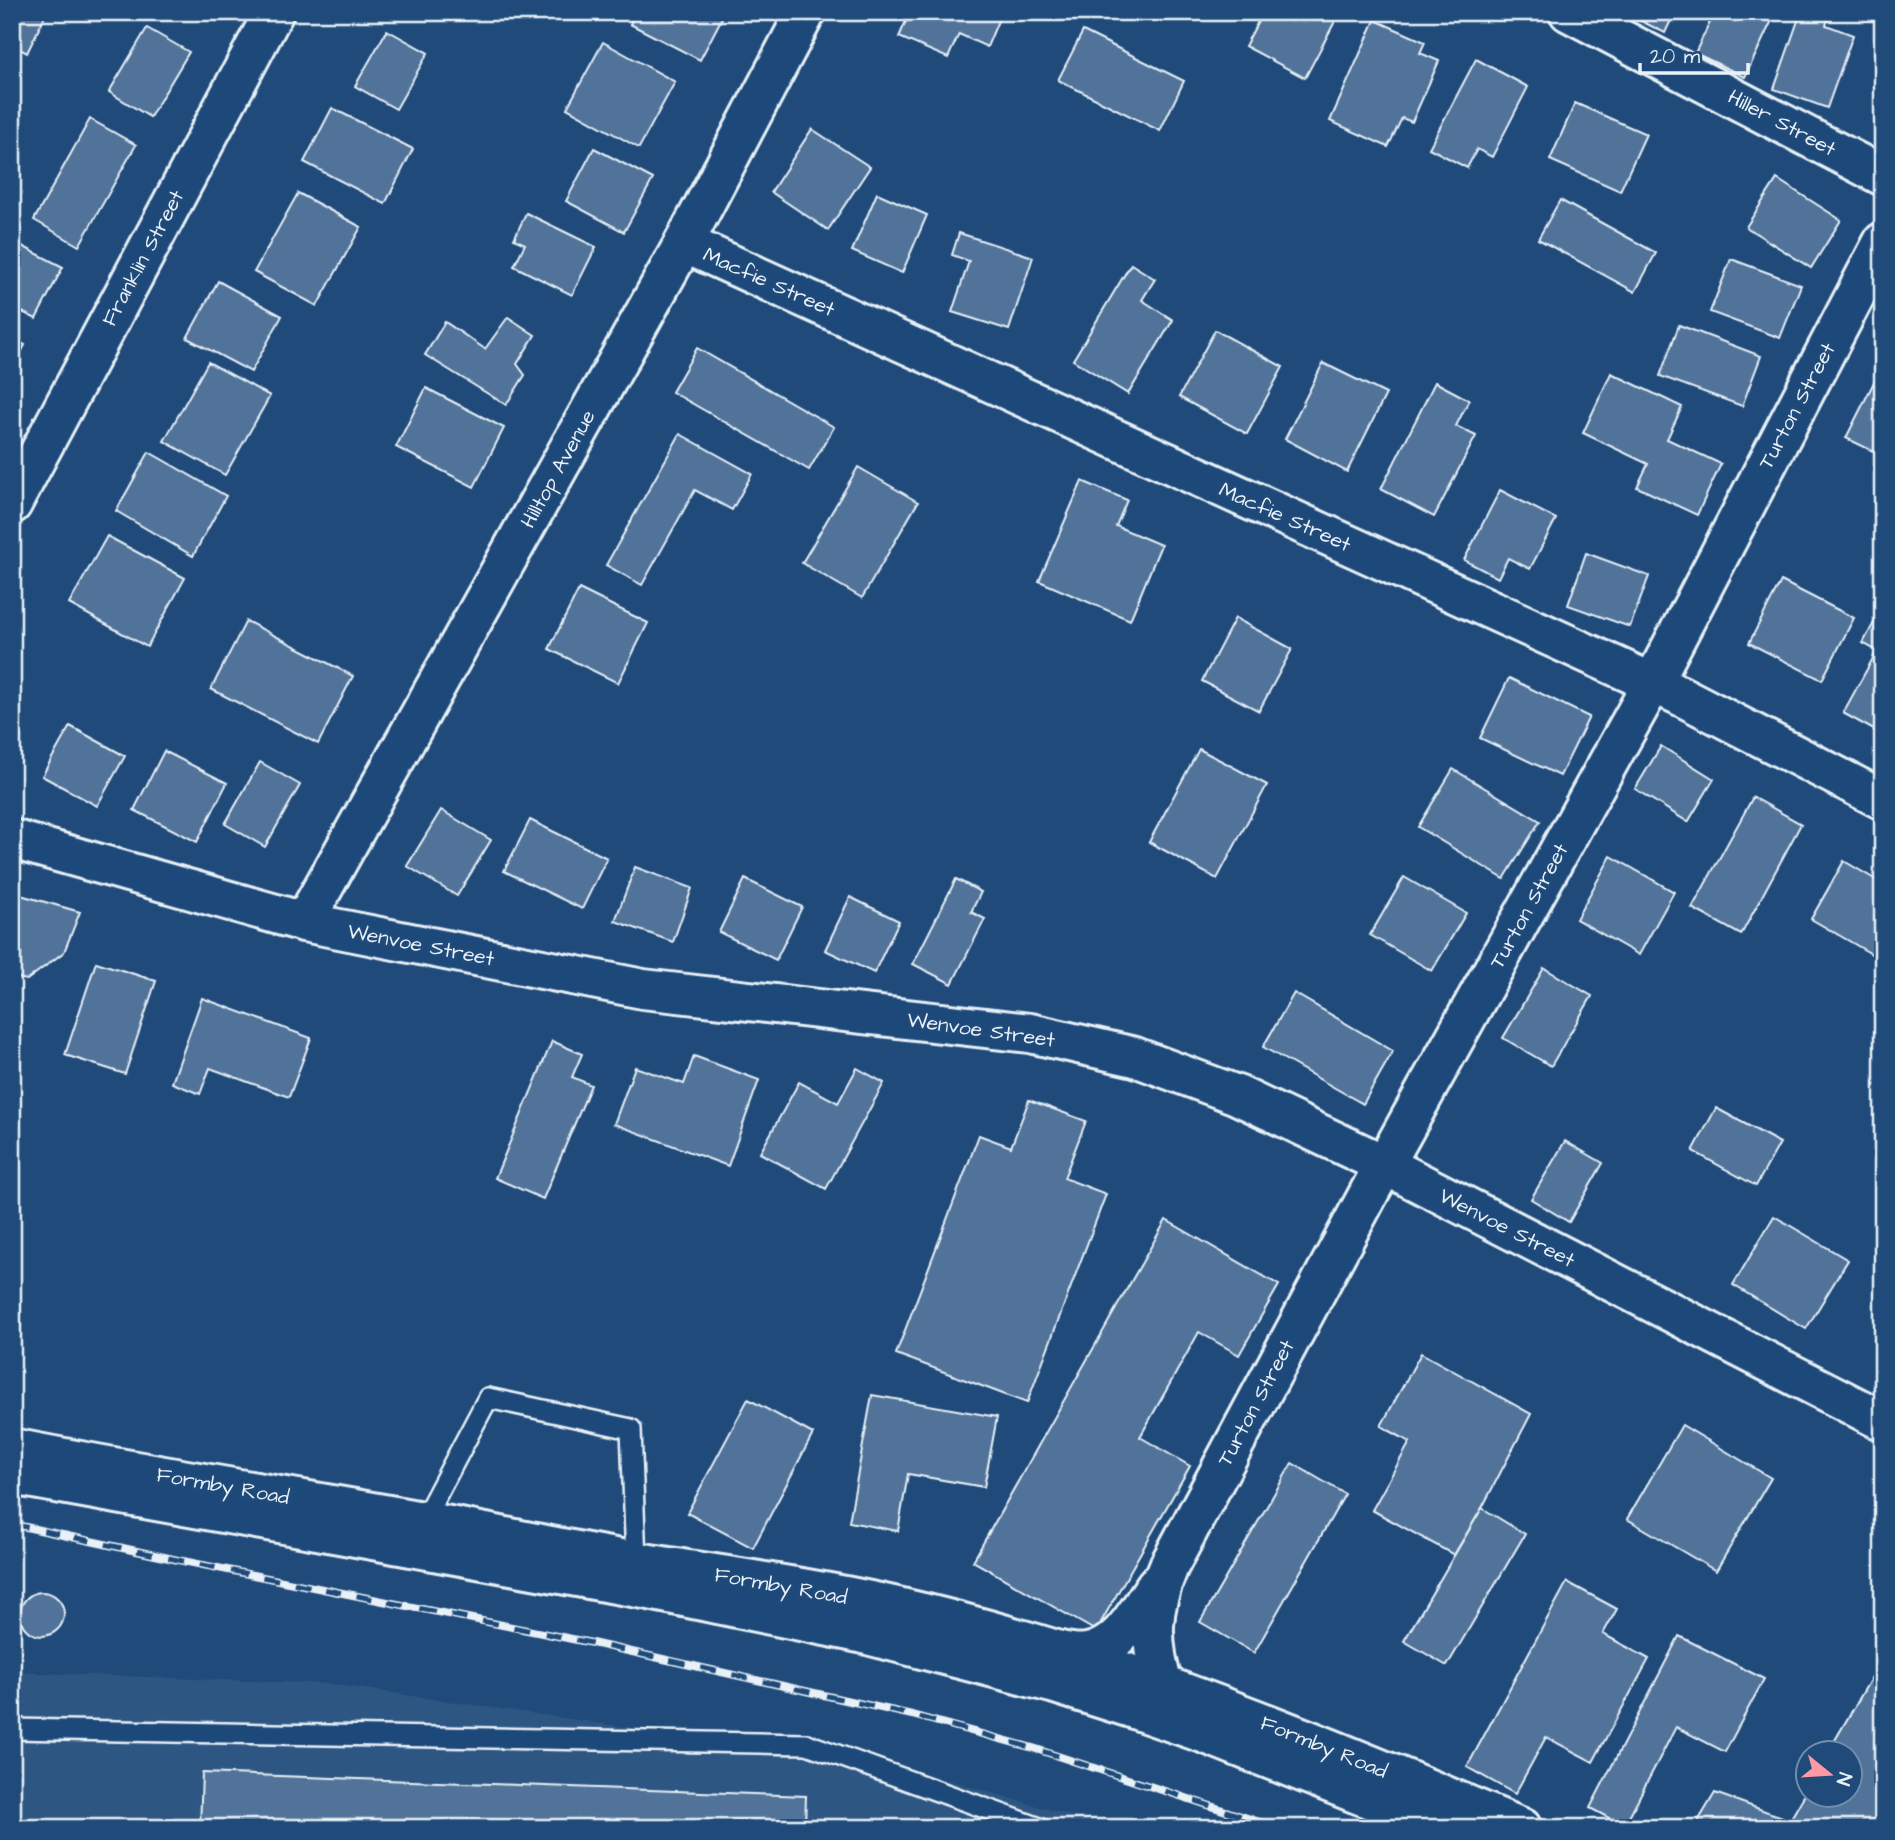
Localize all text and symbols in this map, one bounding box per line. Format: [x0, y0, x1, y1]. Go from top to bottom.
scale bar [1640, 32, 1748, 76]
text: 20 m [1650, 42, 1701, 71]
street label: Hiller Street [1723, 82, 1842, 164]
street label: Franklin Street [95, 184, 191, 331]
street label: Macfie Street [698, 240, 840, 324]
street label: Turton Street [1751, 337, 1843, 474]
street label: Hilltop Avenue [514, 405, 603, 534]
street label: Macfie Street [1214, 475, 1356, 559]
street label: Turton Street [1483, 838, 1576, 974]
street label: Wenvoe Street [345, 917, 497, 974]
street label: Wenvoe Street [905, 1005, 1057, 1055]
street label: Wenvoe Street [1434, 1181, 1580, 1275]
street label: Turton Street [1210, 1334, 1302, 1471]
street label: Formby Road [154, 1460, 292, 1514]
street label: Formby Road [712, 1560, 850, 1614]
street label: Formby Road [1256, 1708, 1392, 1788]
north arrow [1794, 1738, 1864, 1808]
text: N [1829, 1769, 1858, 1789]

